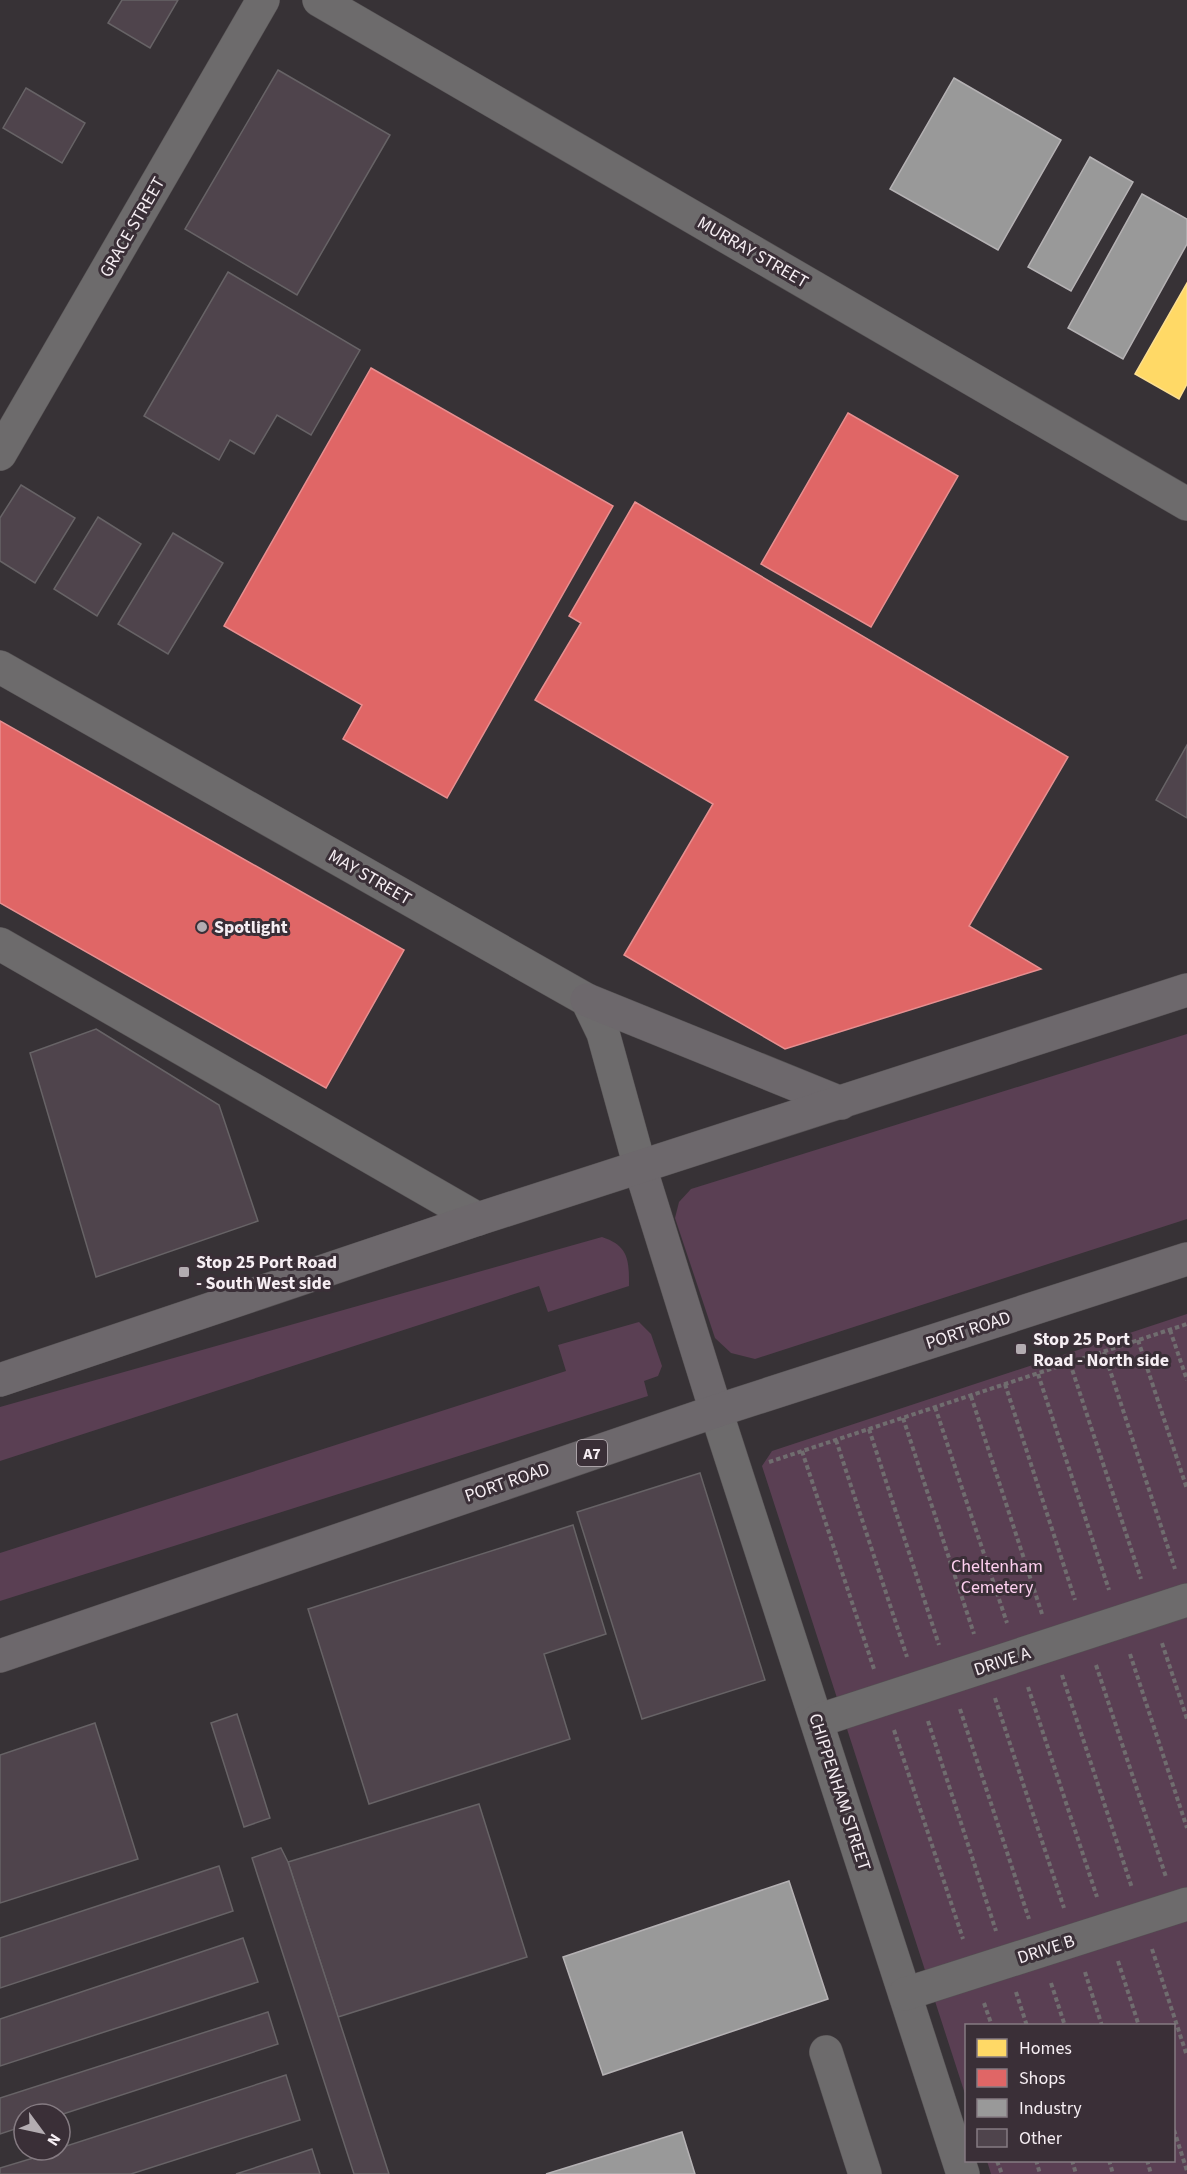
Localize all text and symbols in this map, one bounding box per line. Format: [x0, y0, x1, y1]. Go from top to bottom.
street label: GRACE STREET [94, 172, 171, 282]
street label: MURRAY STREET [693, 210, 813, 295]
street label: MAY STREET [323, 843, 416, 912]
place label: Spotlight [214, 915, 288, 940]
marker: Spotlight [195, 920, 209, 934]
place label: Stop 25 Port Road - South West side [196, 1250, 337, 1296]
marker: Stop 25 Port Road - South West side [177, 1265, 191, 1279]
street label: PORT ROAD [922, 1305, 1014, 1356]
place label: Stop 25 Port Road - North side [1033, 1327, 1169, 1373]
marker: Stop 25 Port Road - North side [1014, 1342, 1028, 1356]
road number: A7 [577, 1440, 607, 1466]
street label: PORT ROAD [461, 1456, 553, 1509]
park label: Cheltenham Cemetery [951, 1554, 1043, 1600]
street label: DRIVE A [971, 1641, 1034, 1682]
street label: CHIPPENHAM STREET [802, 1710, 877, 1874]
street label: DRIVE B [1014, 1928, 1078, 1970]
legend [965, 2024, 1175, 2162]
text: Homes [1019, 2036, 1072, 2061]
text: Shops [1019, 2066, 1066, 2091]
text: Industry [1019, 2096, 1082, 2121]
north arrow [12, 2102, 72, 2162]
text: Other [1019, 2126, 1063, 2151]
text: N [42, 2129, 66, 2150]

